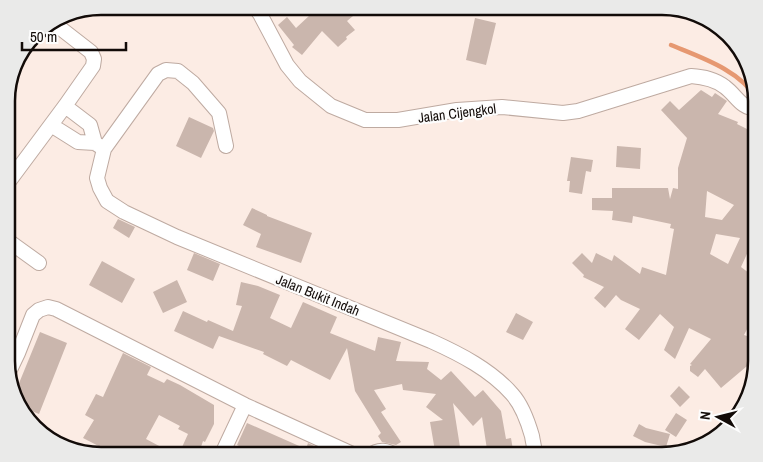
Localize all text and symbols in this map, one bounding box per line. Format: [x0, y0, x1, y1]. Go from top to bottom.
scale bar [22, 20, 126, 52]
text: 50 m [30, 26, 57, 47]
street label: Jalan Cijengkol [417, 99, 497, 127]
street label: Jalan Bukit Indah [273, 270, 363, 320]
north arrow [693, 392, 743, 442]
text: N [696, 410, 715, 421]

